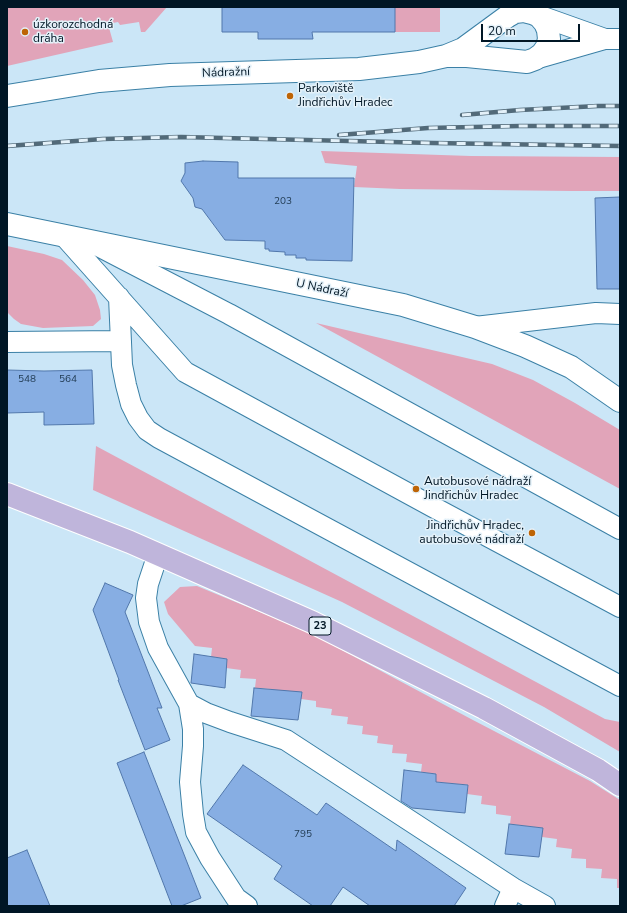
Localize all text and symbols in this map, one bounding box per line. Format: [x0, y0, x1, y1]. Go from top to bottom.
scale bar [483, 16, 582, 42]
place label: úzkorozchodná dráha [33, 18, 113, 46]
text: 20 m [488, 23, 516, 39]
marker: úzkorozchodná dráha [20, 27, 30, 37]
street label: Nádražní [202, 65, 250, 81]
place label: Parkoviště Jindřichův Hradec [298, 82, 393, 110]
marker: Parkoviště Jindřichův Hradec [285, 91, 295, 101]
house number: 203 [274, 196, 292, 208]
street label: U Nádraží [295, 276, 349, 302]
house number: 548 [18, 374, 36, 386]
house number: 564 [59, 374, 77, 386]
place label: Autobusové nádraží Jindřichův Hradec [424, 475, 531, 503]
marker: Autobusové nádraží Jindřichův Hradec [411, 484, 421, 494]
place label: Jindřichův Hradec, autobusové nádraží [419, 519, 524, 547]
marker: Jindřichův Hradec, autobusové nádraží [527, 528, 537, 538]
road number: 23 [309, 617, 331, 635]
house number: 795 [294, 829, 312, 841]

